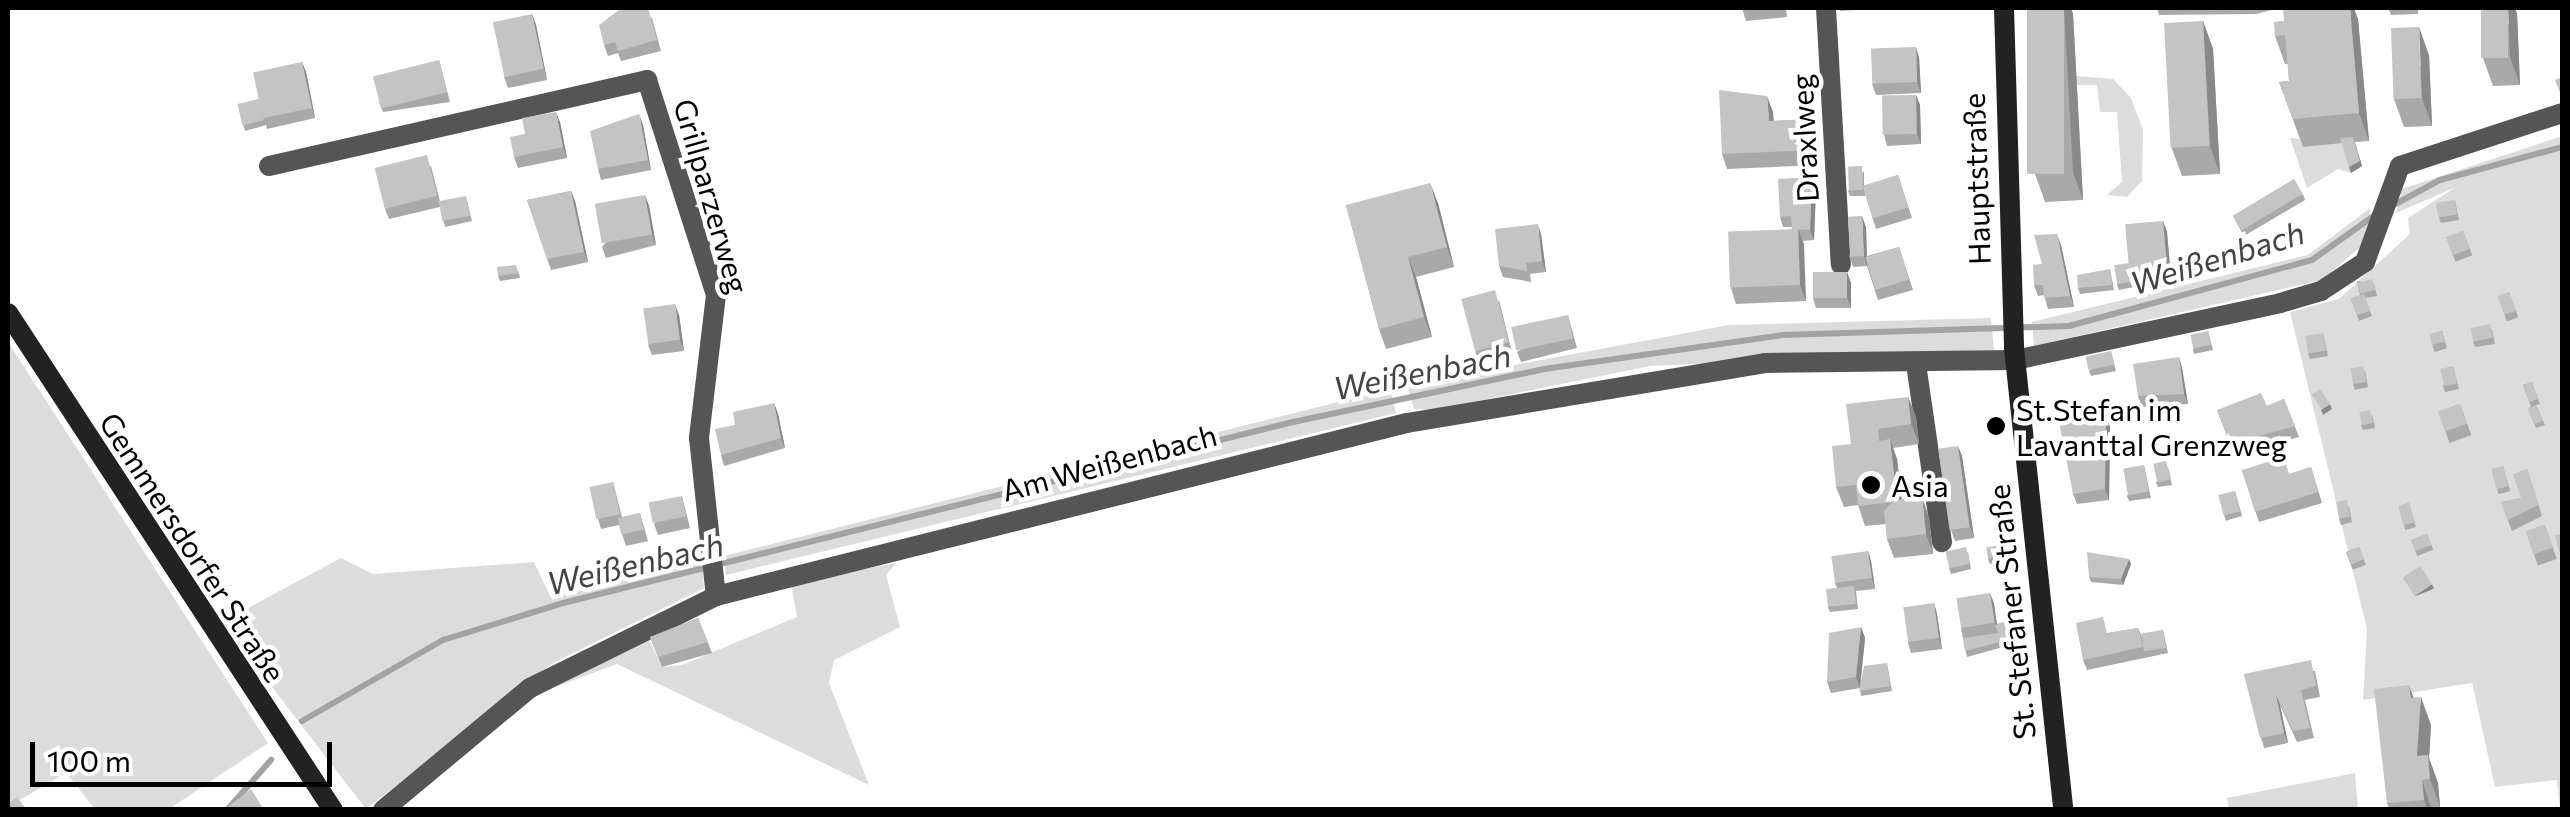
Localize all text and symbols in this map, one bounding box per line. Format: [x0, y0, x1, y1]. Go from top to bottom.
street label: Draxlweg [1783, 73, 1825, 203]
street label: Hauptstraße [1955, 92, 1997, 266]
street label: Grillparzerweg [667, 95, 757, 297]
water label: Weißenbach [2125, 212, 2309, 302]
water label: Weißenbach [1330, 335, 1514, 407]
place label: St.Stefan im Lavanttal Grenzweg [2016, 391, 2287, 462]
street label: Gemmersdorfer Straße [92, 406, 294, 688]
marker: St.Stefan im Lavanttal Grenzweg [1985, 415, 2007, 437]
street label: Am Weißenbach [997, 416, 1221, 508]
place label: Asia [1891, 467, 1949, 503]
marker: Asia [1860, 474, 1882, 496]
street label: St. Stefaner Straße [1980, 483, 2042, 741]
water label: Weißenbach [543, 524, 727, 602]
scale bar [35, 722, 338, 784]
text: 100 m [47, 741, 131, 778]

